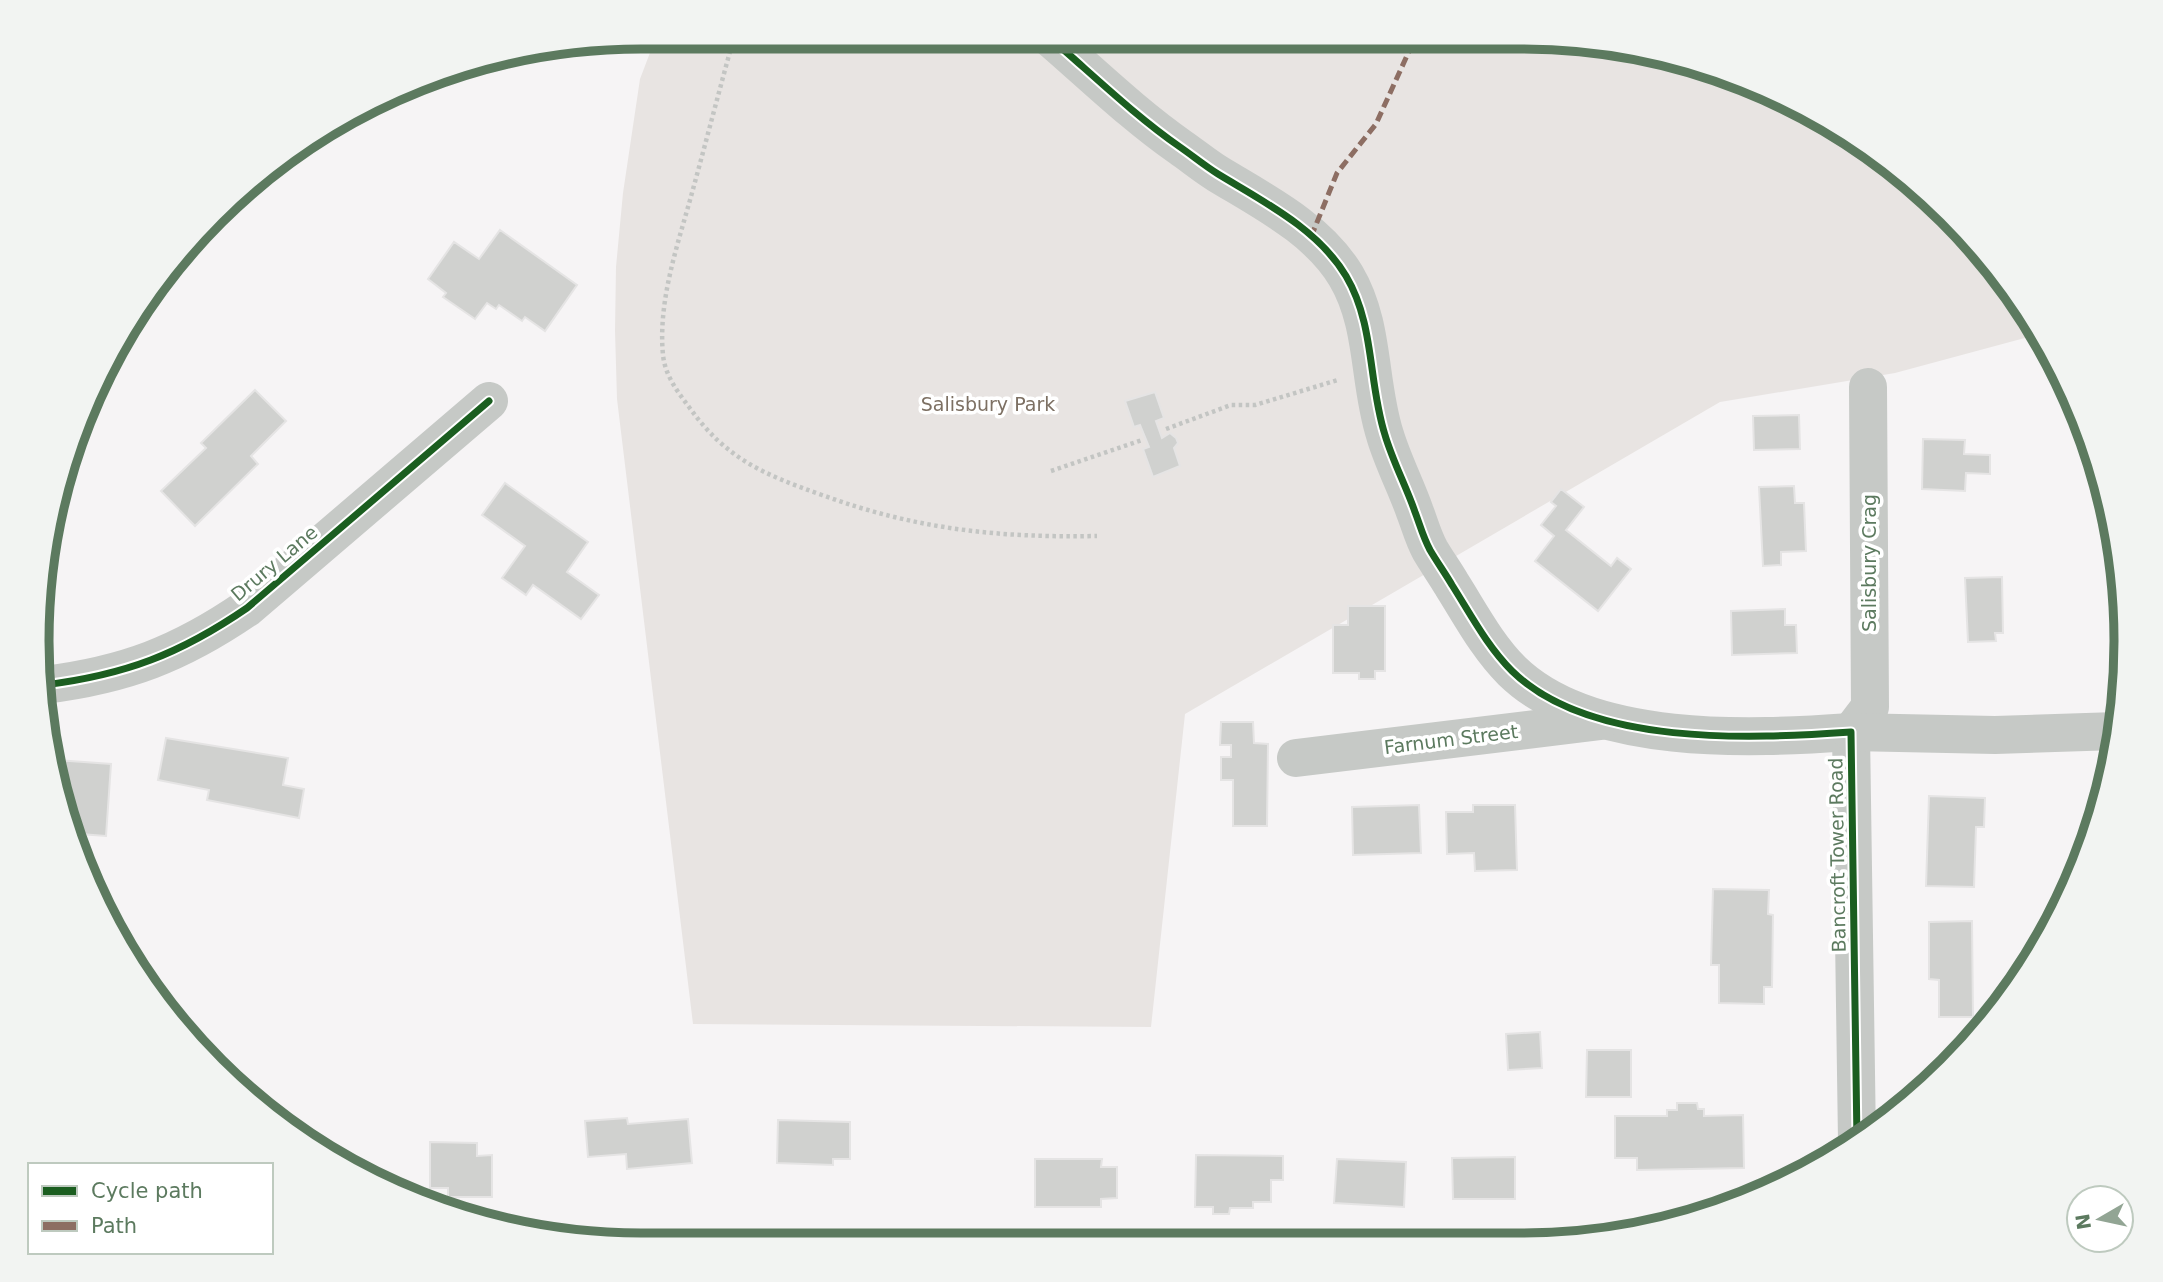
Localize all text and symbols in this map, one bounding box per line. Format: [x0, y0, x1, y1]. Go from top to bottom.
park label: Salisbury Park [921, 393, 1055, 415]
street label: Salisbury Crag [1858, 494, 1880, 632]
street label: Drury Lane [227, 521, 321, 605]
street label: Farnum Street [1383, 720, 1519, 758]
street label: Bancroft Tower Road [1824, 757, 1850, 953]
legend [28, 1163, 273, 1254]
text: Cycle path [91, 1179, 203, 1203]
north arrow [2065, 1184, 2135, 1254]
text: N [2071, 1212, 2095, 1231]
text: Path [91, 1214, 137, 1238]

